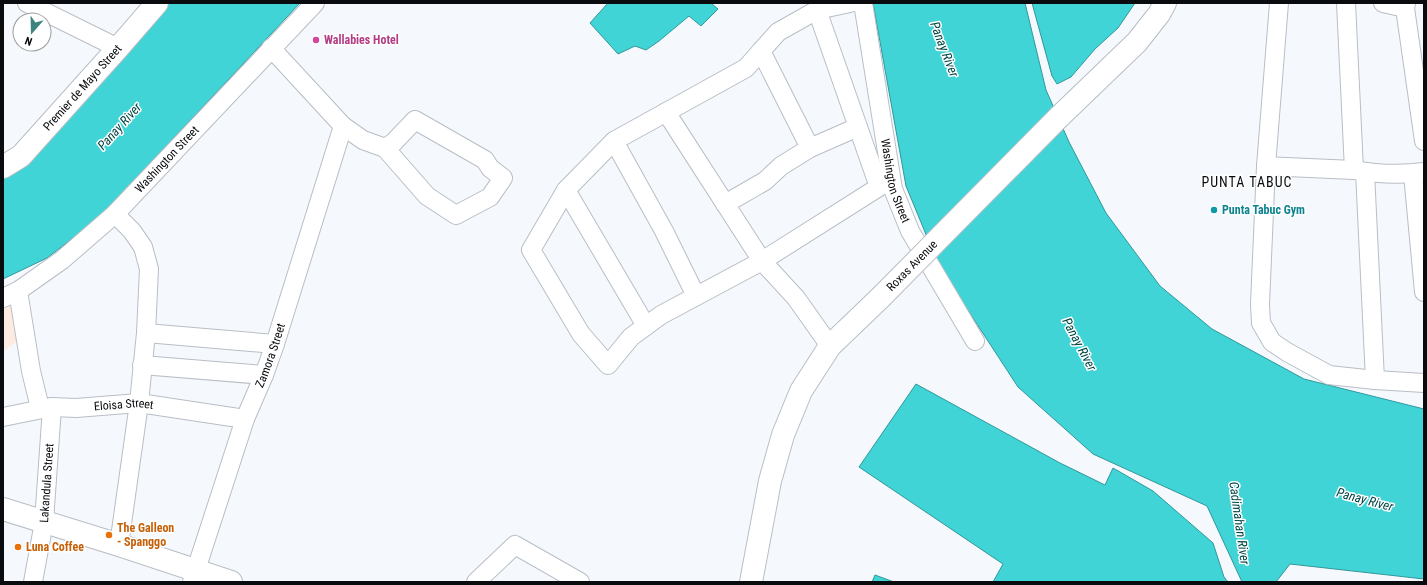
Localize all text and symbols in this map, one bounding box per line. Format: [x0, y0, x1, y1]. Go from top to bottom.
north arrow [12, 12, 52, 52]
water label: Panay River [927, 19, 962, 80]
place label: Wallabies Hotel [324, 33, 399, 47]
text: N [23, 34, 34, 48]
marker: Wallabies Hotel [311, 35, 321, 45]
street label: Premier de Mayo Street [40, 42, 125, 133]
water label: Panay River [94, 99, 145, 153]
street label: Washington Street [132, 123, 202, 196]
street label: Washington Street [878, 138, 913, 225]
district label: PUNTA TABUC [1201, 174, 1293, 190]
place label: Punta Tabuc Gym [1222, 203, 1305, 217]
marker: Punta Tabuc Gym [1209, 205, 1219, 215]
street label: Roxas Avenue [884, 237, 940, 294]
water label: Panay River [1059, 315, 1100, 374]
street label: Zamora Street [252, 321, 288, 390]
street label: Eloisa Street [94, 396, 155, 414]
street label: Lakandula Street [37, 442, 56, 523]
water label: Cadimahan River [1226, 481, 1253, 567]
water label: Panay River [1335, 485, 1396, 515]
place label: The Galleon - Spanggo [117, 521, 174, 549]
marker: The Galleon - Spanggo [104, 530, 114, 540]
place label: Luna Coffee [26, 540, 84, 554]
marker: Luna Coffee [13, 542, 23, 552]

